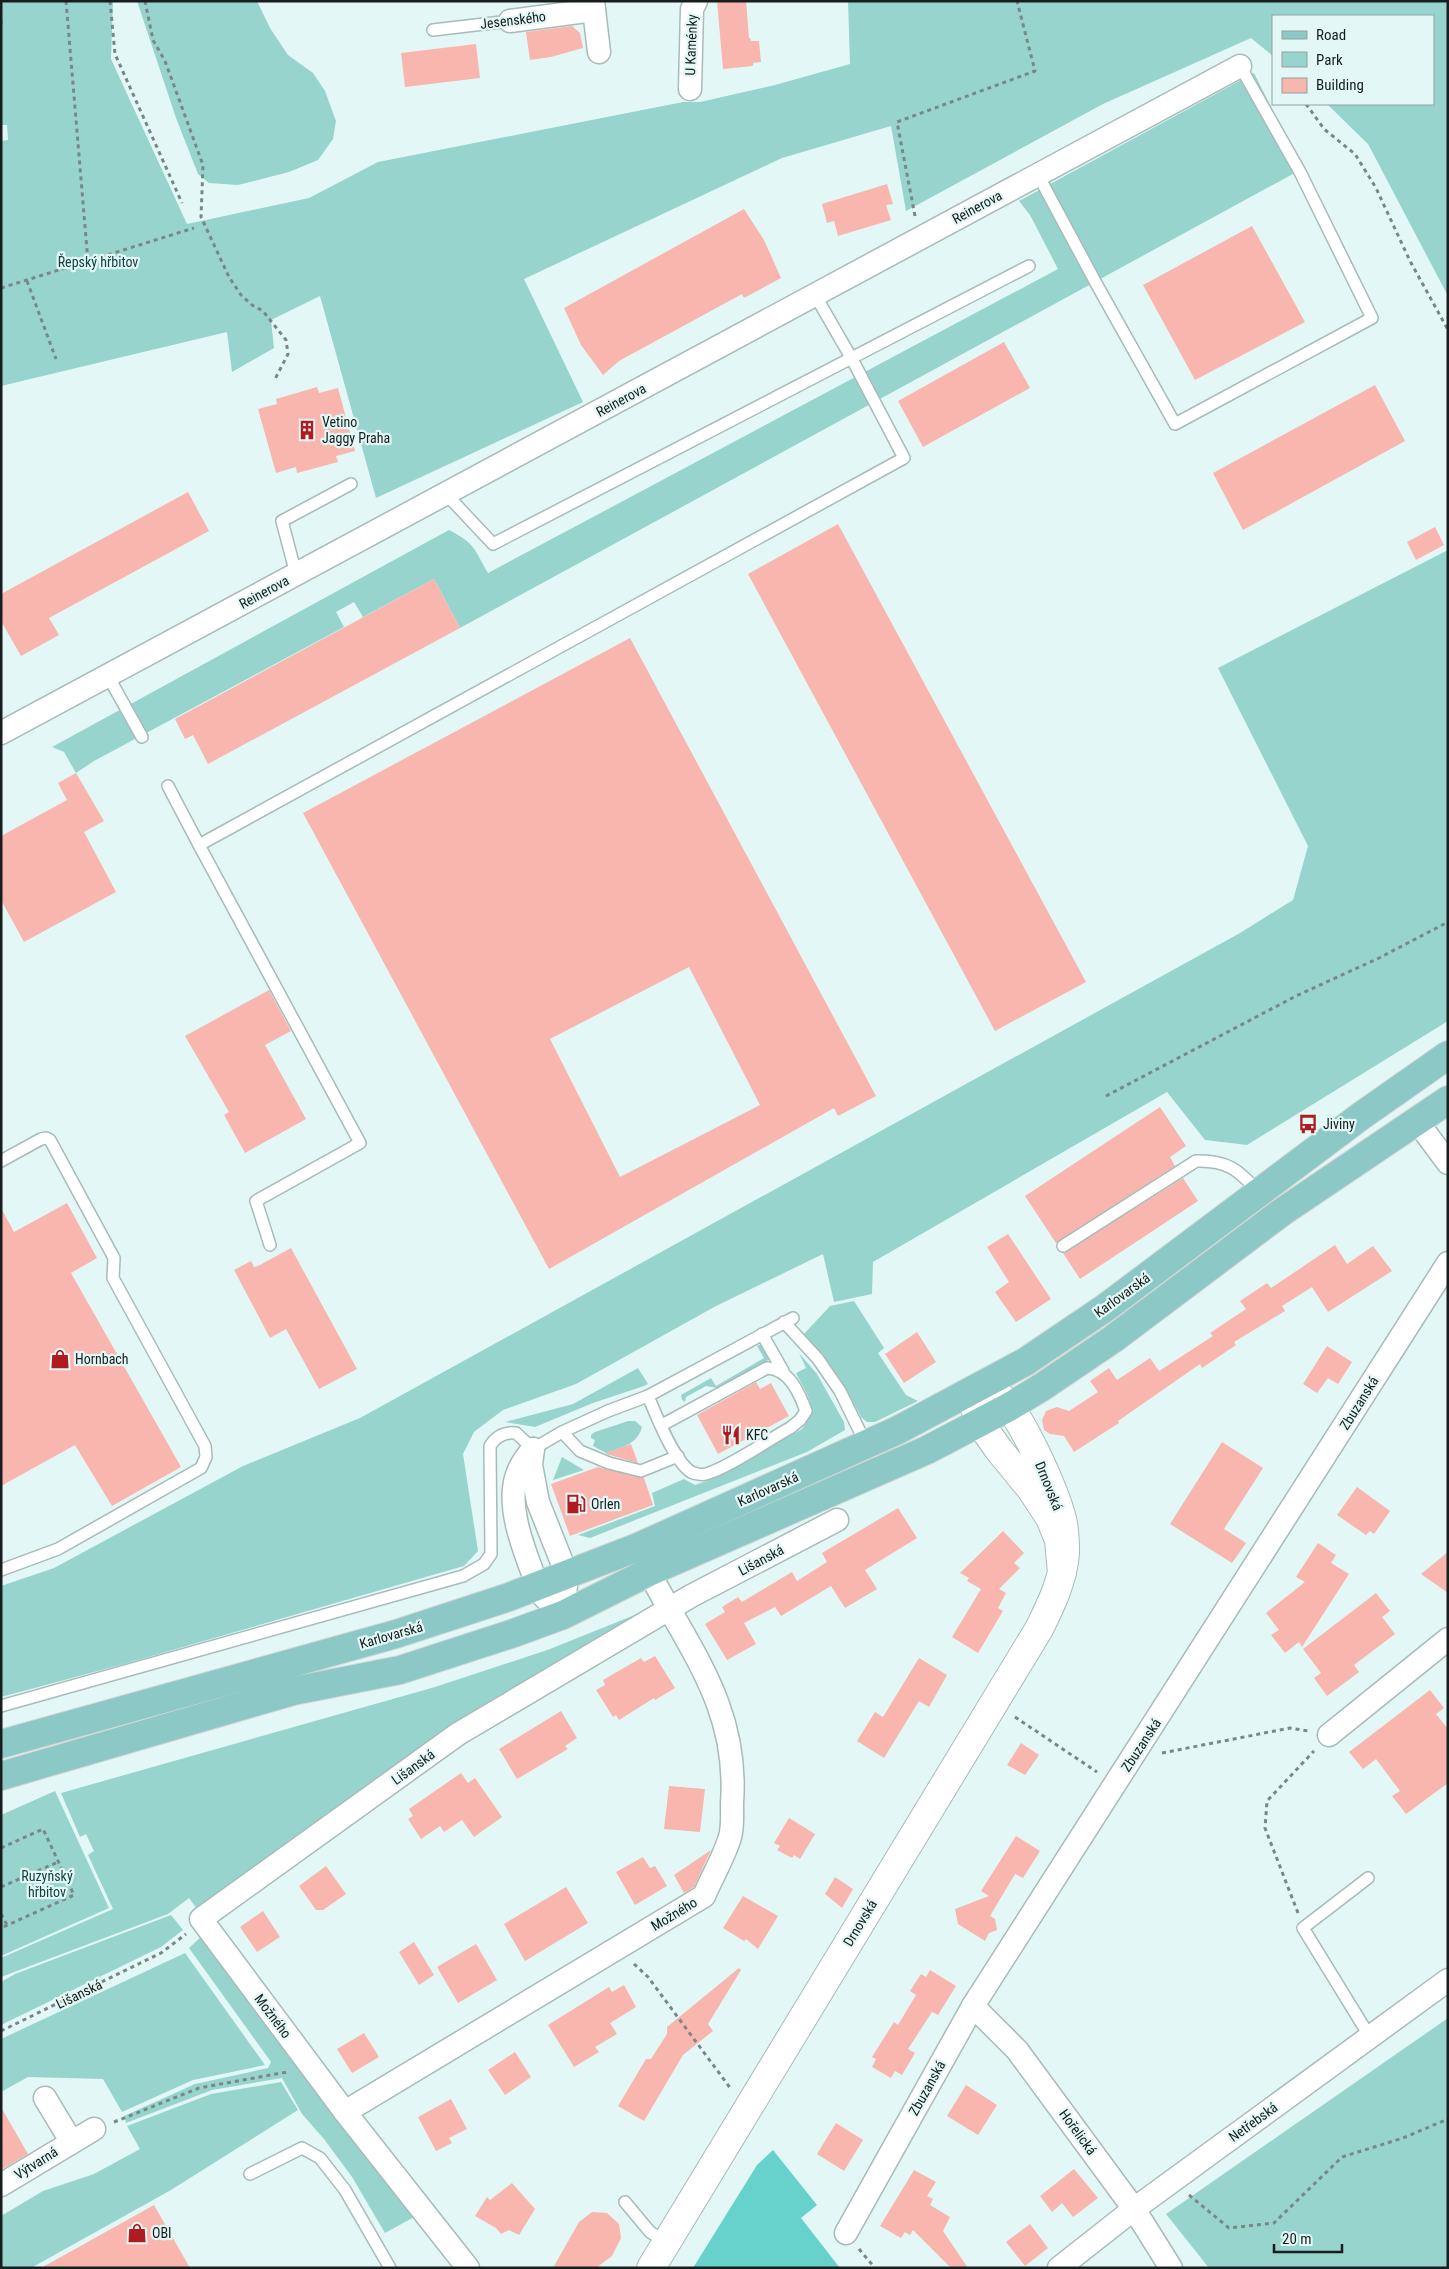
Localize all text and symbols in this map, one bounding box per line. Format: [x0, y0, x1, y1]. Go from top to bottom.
street label: Jesenského [479, 8, 547, 32]
street label: U Kaménky [682, 14, 700, 76]
legend [1272, 15, 1434, 105]
text: Road [1316, 26, 1346, 44]
text: Park [1316, 51, 1343, 69]
text: Building [1316, 76, 1364, 94]
street label: Reinerova [949, 187, 1005, 227]
park label: Řepský hřbitov [58, 253, 138, 270]
street label: Reinerova [593, 380, 649, 420]
place label: Vetino Jaggy Praha [322, 414, 390, 446]
building icon: Vetino Jaggy Praha [296, 419, 318, 441]
street label: Reinerova [236, 572, 292, 612]
bus stop icon: Jiviny [1297, 1113, 1319, 1135]
place label: Jiviny [1323, 1116, 1355, 1132]
street label: Karlovarská [1091, 1269, 1153, 1321]
shop icon: Hornbach [49, 1348, 71, 1370]
place label: Hornbach [75, 1351, 129, 1367]
street label: Zbuzanská [1336, 1373, 1382, 1433]
restaurant icon: KFC [720, 1424, 742, 1446]
place label: KFC [746, 1427, 768, 1443]
street label: Drnovská [1032, 1459, 1066, 1513]
street label: Karlovarská [735, 1468, 801, 1510]
fuel station icon: Orlen [565, 1493, 587, 1515]
place label: Orlen [591, 1496, 620, 1512]
street label: Lišanská [736, 1541, 786, 1579]
street label: Karlovarská [358, 1618, 424, 1652]
street label: Zbuzanská [1118, 1715, 1164, 1775]
street label: Lišanská [388, 1746, 438, 1788]
park label: Ruzyňský hřbitov [21, 1868, 73, 1900]
street label: Možného [648, 1894, 700, 1934]
street label: Drnovská [840, 1897, 880, 1949]
street label: Lišanská [53, 1976, 105, 2012]
street label: Možného [251, 1991, 295, 2041]
street label: Zbuzanská [905, 2058, 949, 2118]
street label: Netřebská [1225, 2099, 1281, 2145]
street label: Hořelická [1056, 2106, 1100, 2158]
street label: Výtvarná [11, 2143, 61, 2183]
shop icon: OBI [126, 2222, 148, 2244]
scale bar [1274, 2222, 1342, 2254]
place label: OBI [152, 2225, 172, 2241]
text: 20 m [1282, 2230, 1312, 2248]

